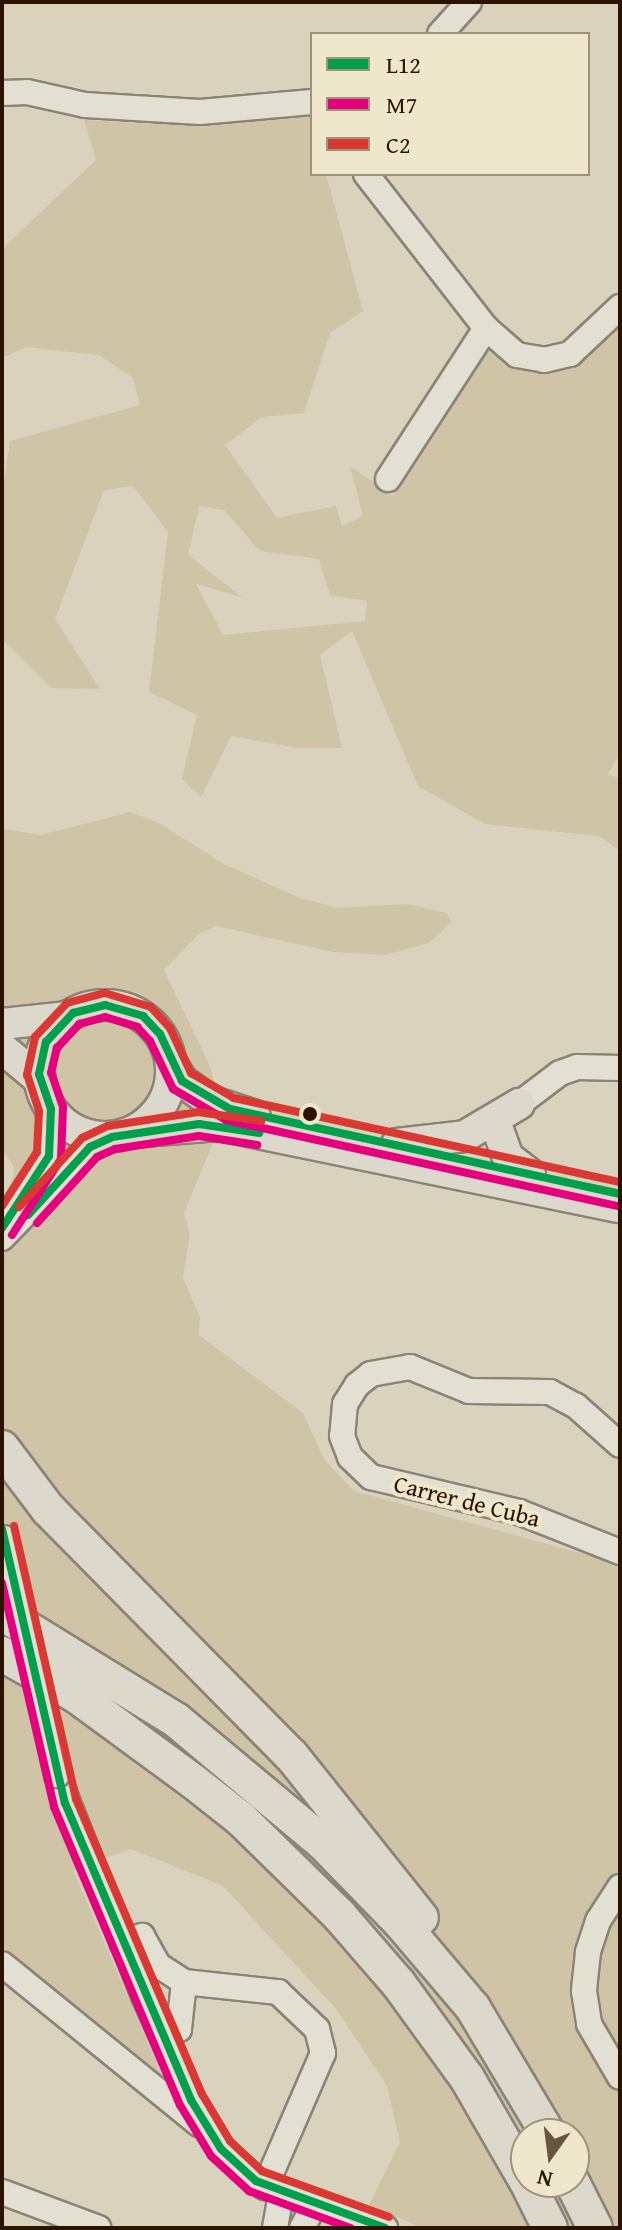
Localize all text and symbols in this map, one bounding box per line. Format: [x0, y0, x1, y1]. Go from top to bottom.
legend [310, 32, 590, 176]
text: L12 [386, 47, 421, 82]
text: M7 [386, 87, 417, 122]
text: C2 [386, 127, 411, 162]
unlabelled marker [302, 1106, 318, 1122]
street label: Carrer de Cuba [391, 1469, 543, 1533]
north arrow [510, 2118, 590, 2198]
text: N [534, 2162, 556, 2197]

